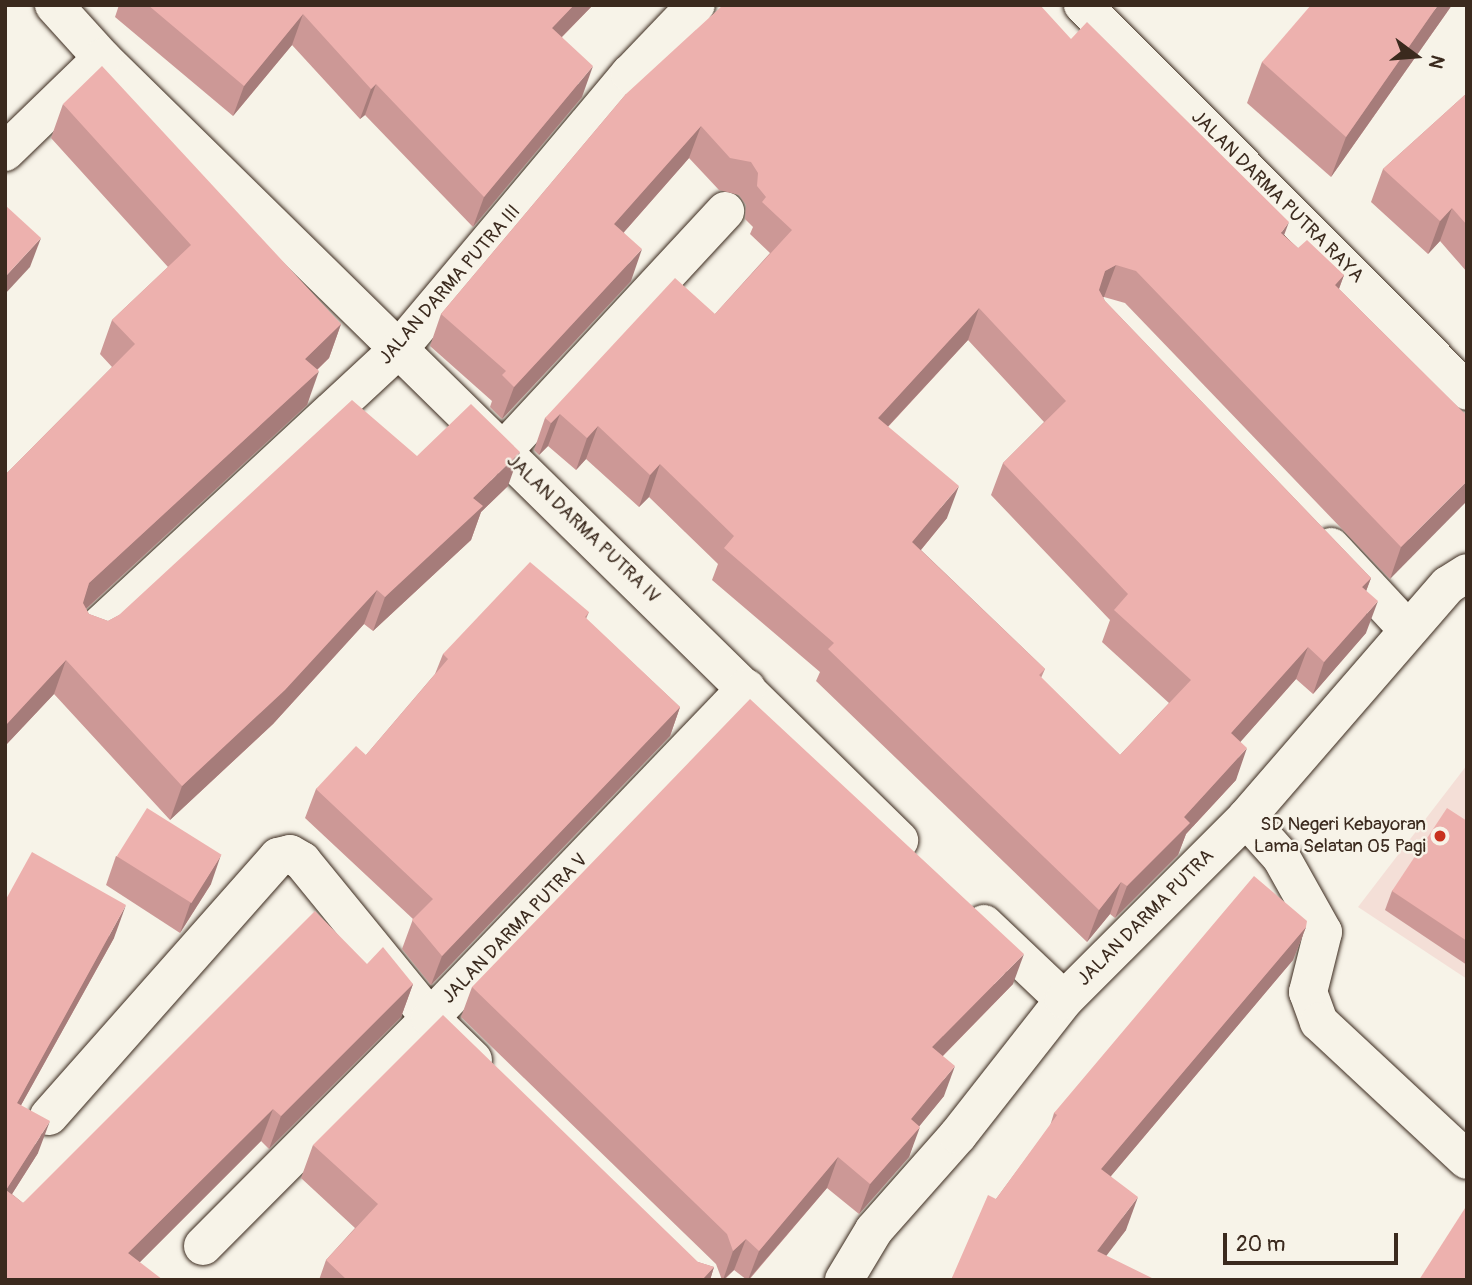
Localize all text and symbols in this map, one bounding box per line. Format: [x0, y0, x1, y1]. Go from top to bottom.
north arrow [1381, 21, 1451, 91]
text: N [1423, 52, 1449, 71]
street label: JALAN DARMA PUTRA RAYA [1186, 106, 1368, 288]
street label: JALAN DARMA PUTRA III [374, 201, 526, 369]
street label: JALAN DARMA PUTRA IV [501, 450, 665, 608]
place label: SD Negeri Kebayoran Lama Selatan 05 Pagi [1254, 814, 1426, 858]
marker: SD Negeri Kebayoran Lama Selatan 05 Pagi [1432, 828, 1448, 844]
street label: JALAN DARMA PUTRA [1073, 845, 1219, 991]
street label: JALAN DARMA PUTRA V [438, 849, 592, 1009]
scale bar [1227, 1218, 1402, 1262]
text: 20 m [1236, 1231, 1285, 1258]

